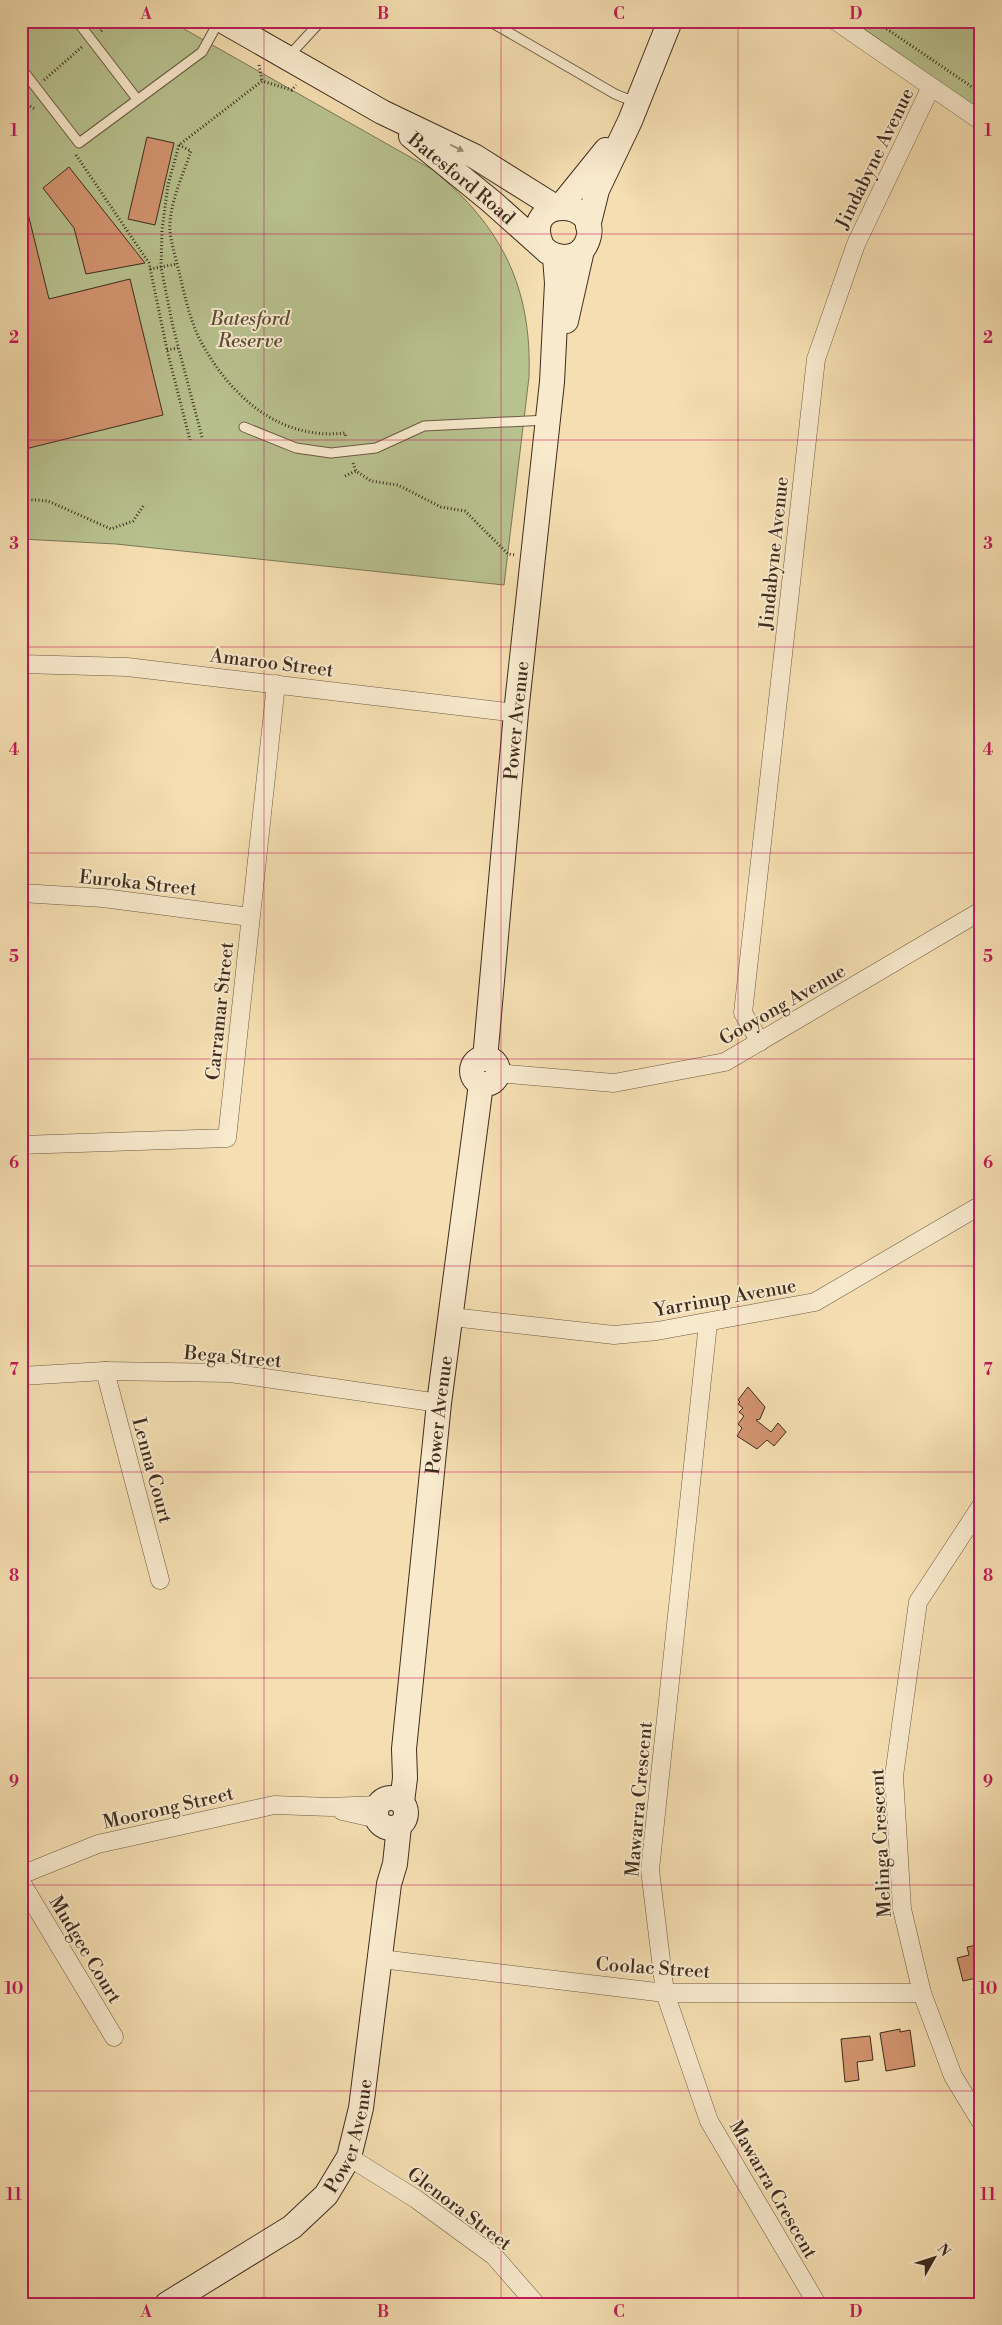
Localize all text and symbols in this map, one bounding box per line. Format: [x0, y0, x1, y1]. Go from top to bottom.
text: A [139, 4, 152, 24]
text: B [377, 4, 389, 24]
text: C [613, 4, 625, 24]
text: D [850, 4, 863, 24]
street label: Jindabyne Avenue [830, 84, 919, 234]
text: 1 [10, 121, 18, 141]
text: 1 [984, 121, 992, 141]
street label: Batesford Road [402, 127, 520, 230]
one-way arrow [450, 144, 464, 152]
park label: Batesford Reserve [209, 307, 291, 353]
text: 2 [9, 328, 19, 348]
text: 2 [983, 328, 993, 348]
street label: Jindabyne Avenue [754, 475, 794, 632]
text: 3 [9, 534, 19, 554]
text: 3 [983, 534, 993, 554]
street label: Amaroo Street [208, 643, 335, 683]
street label: Power Avenue [499, 660, 535, 781]
text: 4 [9, 740, 20, 760]
text: 4 [983, 740, 994, 760]
street label: Euroka Street [78, 865, 198, 901]
street label: Carramar Street [201, 940, 239, 1081]
text: 5 [9, 947, 19, 967]
text: 5 [983, 947, 993, 967]
street label: Gooyong Avenue [715, 959, 850, 1051]
text: 6 [9, 1153, 19, 1173]
text: 6 [983, 1153, 993, 1173]
street label: Yarrinup Avenue [651, 1274, 798, 1322]
street label: Bega Street [182, 1341, 283, 1373]
street label: Power Avenue [421, 1354, 458, 1476]
text: 7 [9, 1360, 19, 1380]
text: 7 [983, 1360, 993, 1380]
street label: Lenna Court [126, 1415, 178, 1526]
text: 8 [9, 1566, 19, 1586]
text: 8 [983, 1566, 993, 1586]
street label: Mawarra Crescent [620, 1720, 658, 1878]
street label: Melinga Crescent [865, 1768, 897, 1918]
text: 9 [9, 1772, 19, 1792]
text: 9 [983, 1772, 993, 1792]
street label: Moorong Street [100, 1781, 236, 1835]
street label: Mudgee Court [44, 1891, 127, 2008]
street label: Coolac Street [595, 1952, 711, 1984]
text: 10 [5, 1979, 23, 1999]
text: 10 [979, 1979, 997, 1999]
street label: Power Avenue [319, 2077, 378, 2198]
street label: Mawarra Crescent [724, 2116, 823, 2263]
street label: Glenora Street [402, 2162, 517, 2256]
text: 11 [6, 2185, 22, 2205]
text: 11 [980, 2185, 996, 2205]
north arrow [910, 2232, 960, 2282]
text: N [933, 2240, 954, 2260]
text: A [139, 2302, 152, 2322]
text: B [377, 2302, 389, 2322]
text: C [613, 2302, 625, 2322]
text: D [850, 2302, 863, 2322]

